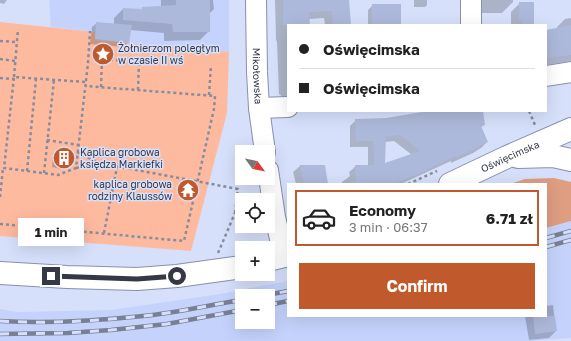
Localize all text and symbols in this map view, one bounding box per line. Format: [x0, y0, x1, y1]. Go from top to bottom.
text: Oświęcimska [323, 40, 420, 58]
place icon: Żołnierzom poległym w czasie II wś [90, 41, 116, 67]
place label: Żołnierzom poległym w czasie II wś [118, 41, 220, 66]
street label: Mikołowska [251, 48, 265, 105]
text: Oświęcimska [323, 79, 420, 97]
street label: Oświęcimska [479, 138, 541, 175]
building icon: Kaplica grobowa księdza Markiefki [51, 145, 77, 171]
north arrow [235, 145, 275, 185]
map controls [235, 145, 275, 329]
place label: Kaplica grobowa księdza Markiefki [80, 146, 163, 170]
temple icon: kaplica grobowa rodziny Klaussów [175, 177, 201, 203]
place label: kaplica grobowa rodziny Klaussów [88, 178, 172, 202]
button: locate [235, 193, 275, 233]
icon: car [301, 200, 337, 236]
text: Economy [349, 201, 416, 219]
text: 6.71 zł [486, 209, 533, 227]
callout: 1 min [18, 218, 84, 246]
text: 3 min · 06:37 [349, 219, 428, 235]
text: 1 min [35, 224, 67, 240]
button: + [235, 241, 275, 281]
button: Confirm [299, 263, 535, 309]
route end [42, 267, 60, 285]
route start [168, 267, 186, 285]
button: − [235, 289, 275, 329]

